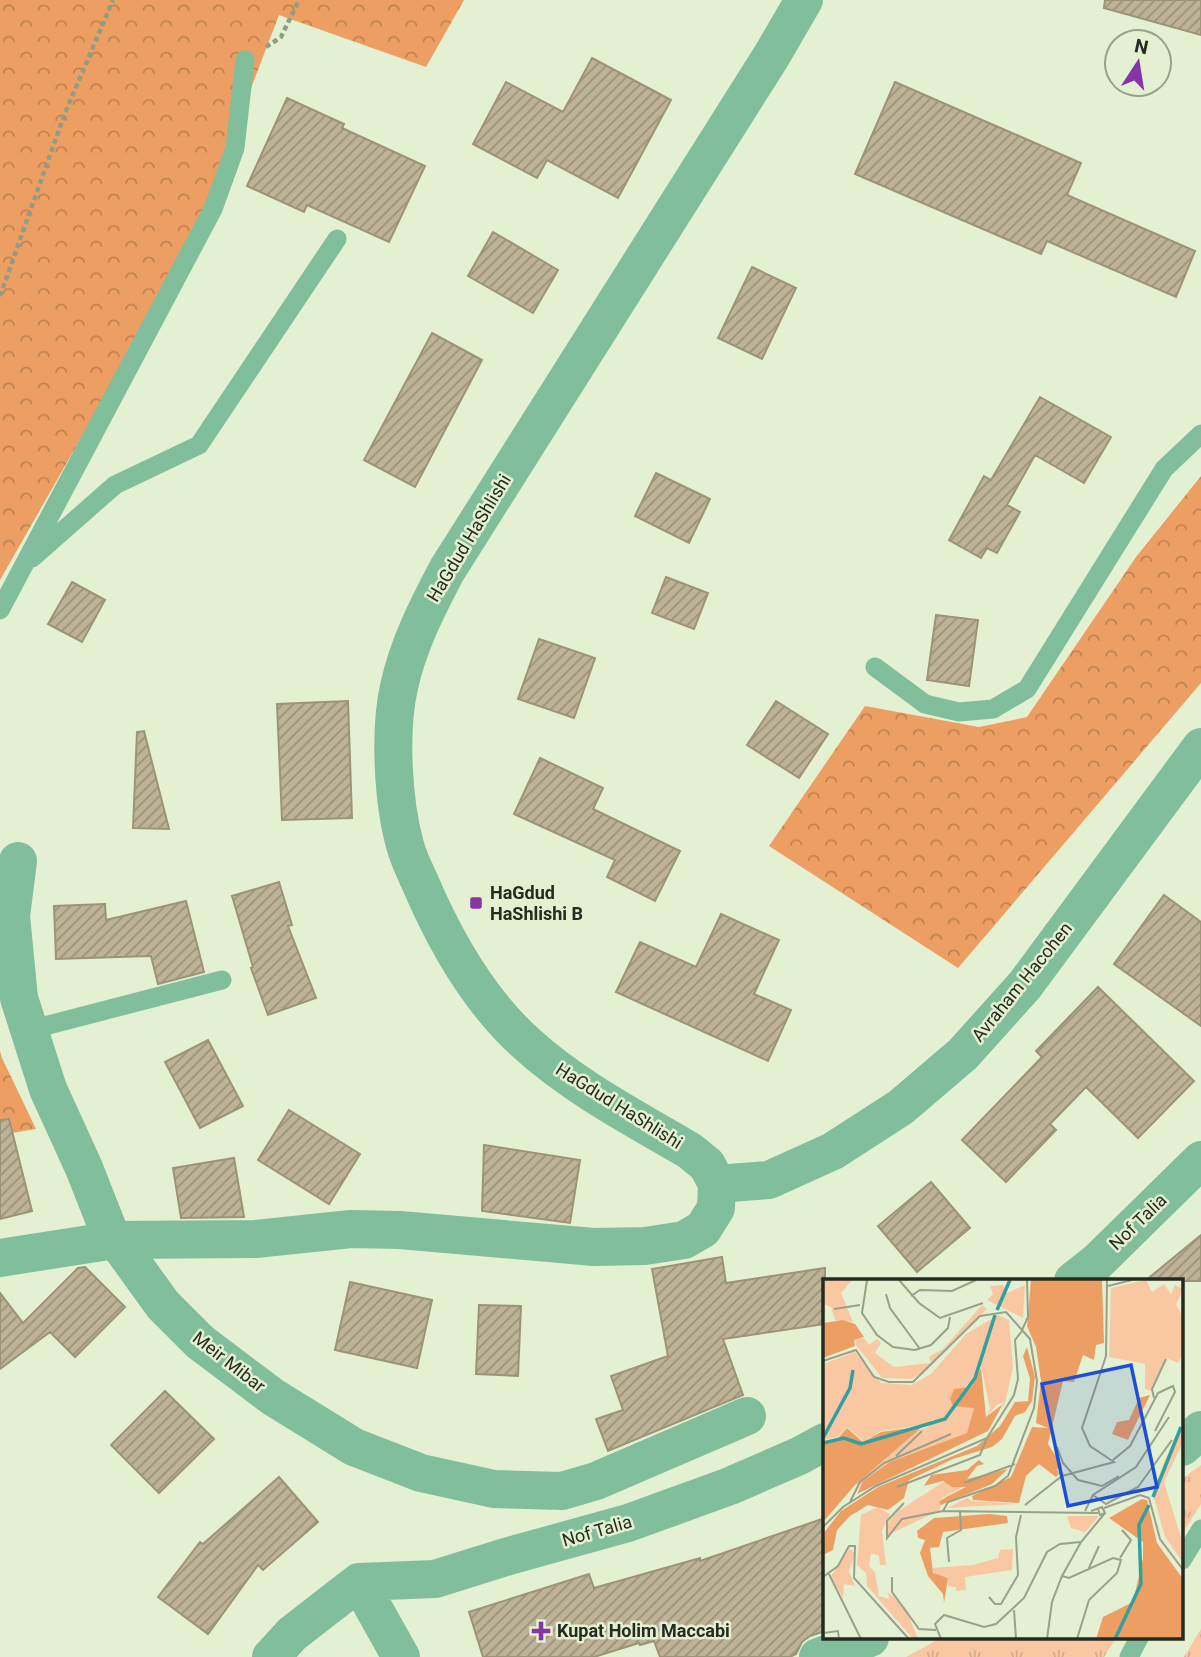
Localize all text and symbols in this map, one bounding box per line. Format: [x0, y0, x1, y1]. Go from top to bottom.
north arrow [1103, 28, 1173, 98]
text: N [1132, 34, 1150, 60]
street label: HaGdud HaShlishi [422, 470, 515, 605]
place label: HaGdud HaShlishi B [490, 882, 583, 924]
marker: HaGdud HaShlishi B [468, 895, 484, 911]
street label: Avraham Hacohen [967, 918, 1076, 1046]
street label: HaGdud HaShlishi [552, 1058, 686, 1153]
street label: Nof Talia [1105, 1189, 1171, 1254]
inset map [823, 1279, 1184, 1640]
street label: Meir Mibar [189, 1327, 270, 1396]
street label: Nof Talia [560, 1511, 634, 1550]
place label: Kupat Holim Maccabi [557, 1620, 730, 1641]
marker: Kupat Holim Maccabi [531, 1621, 551, 1641]

